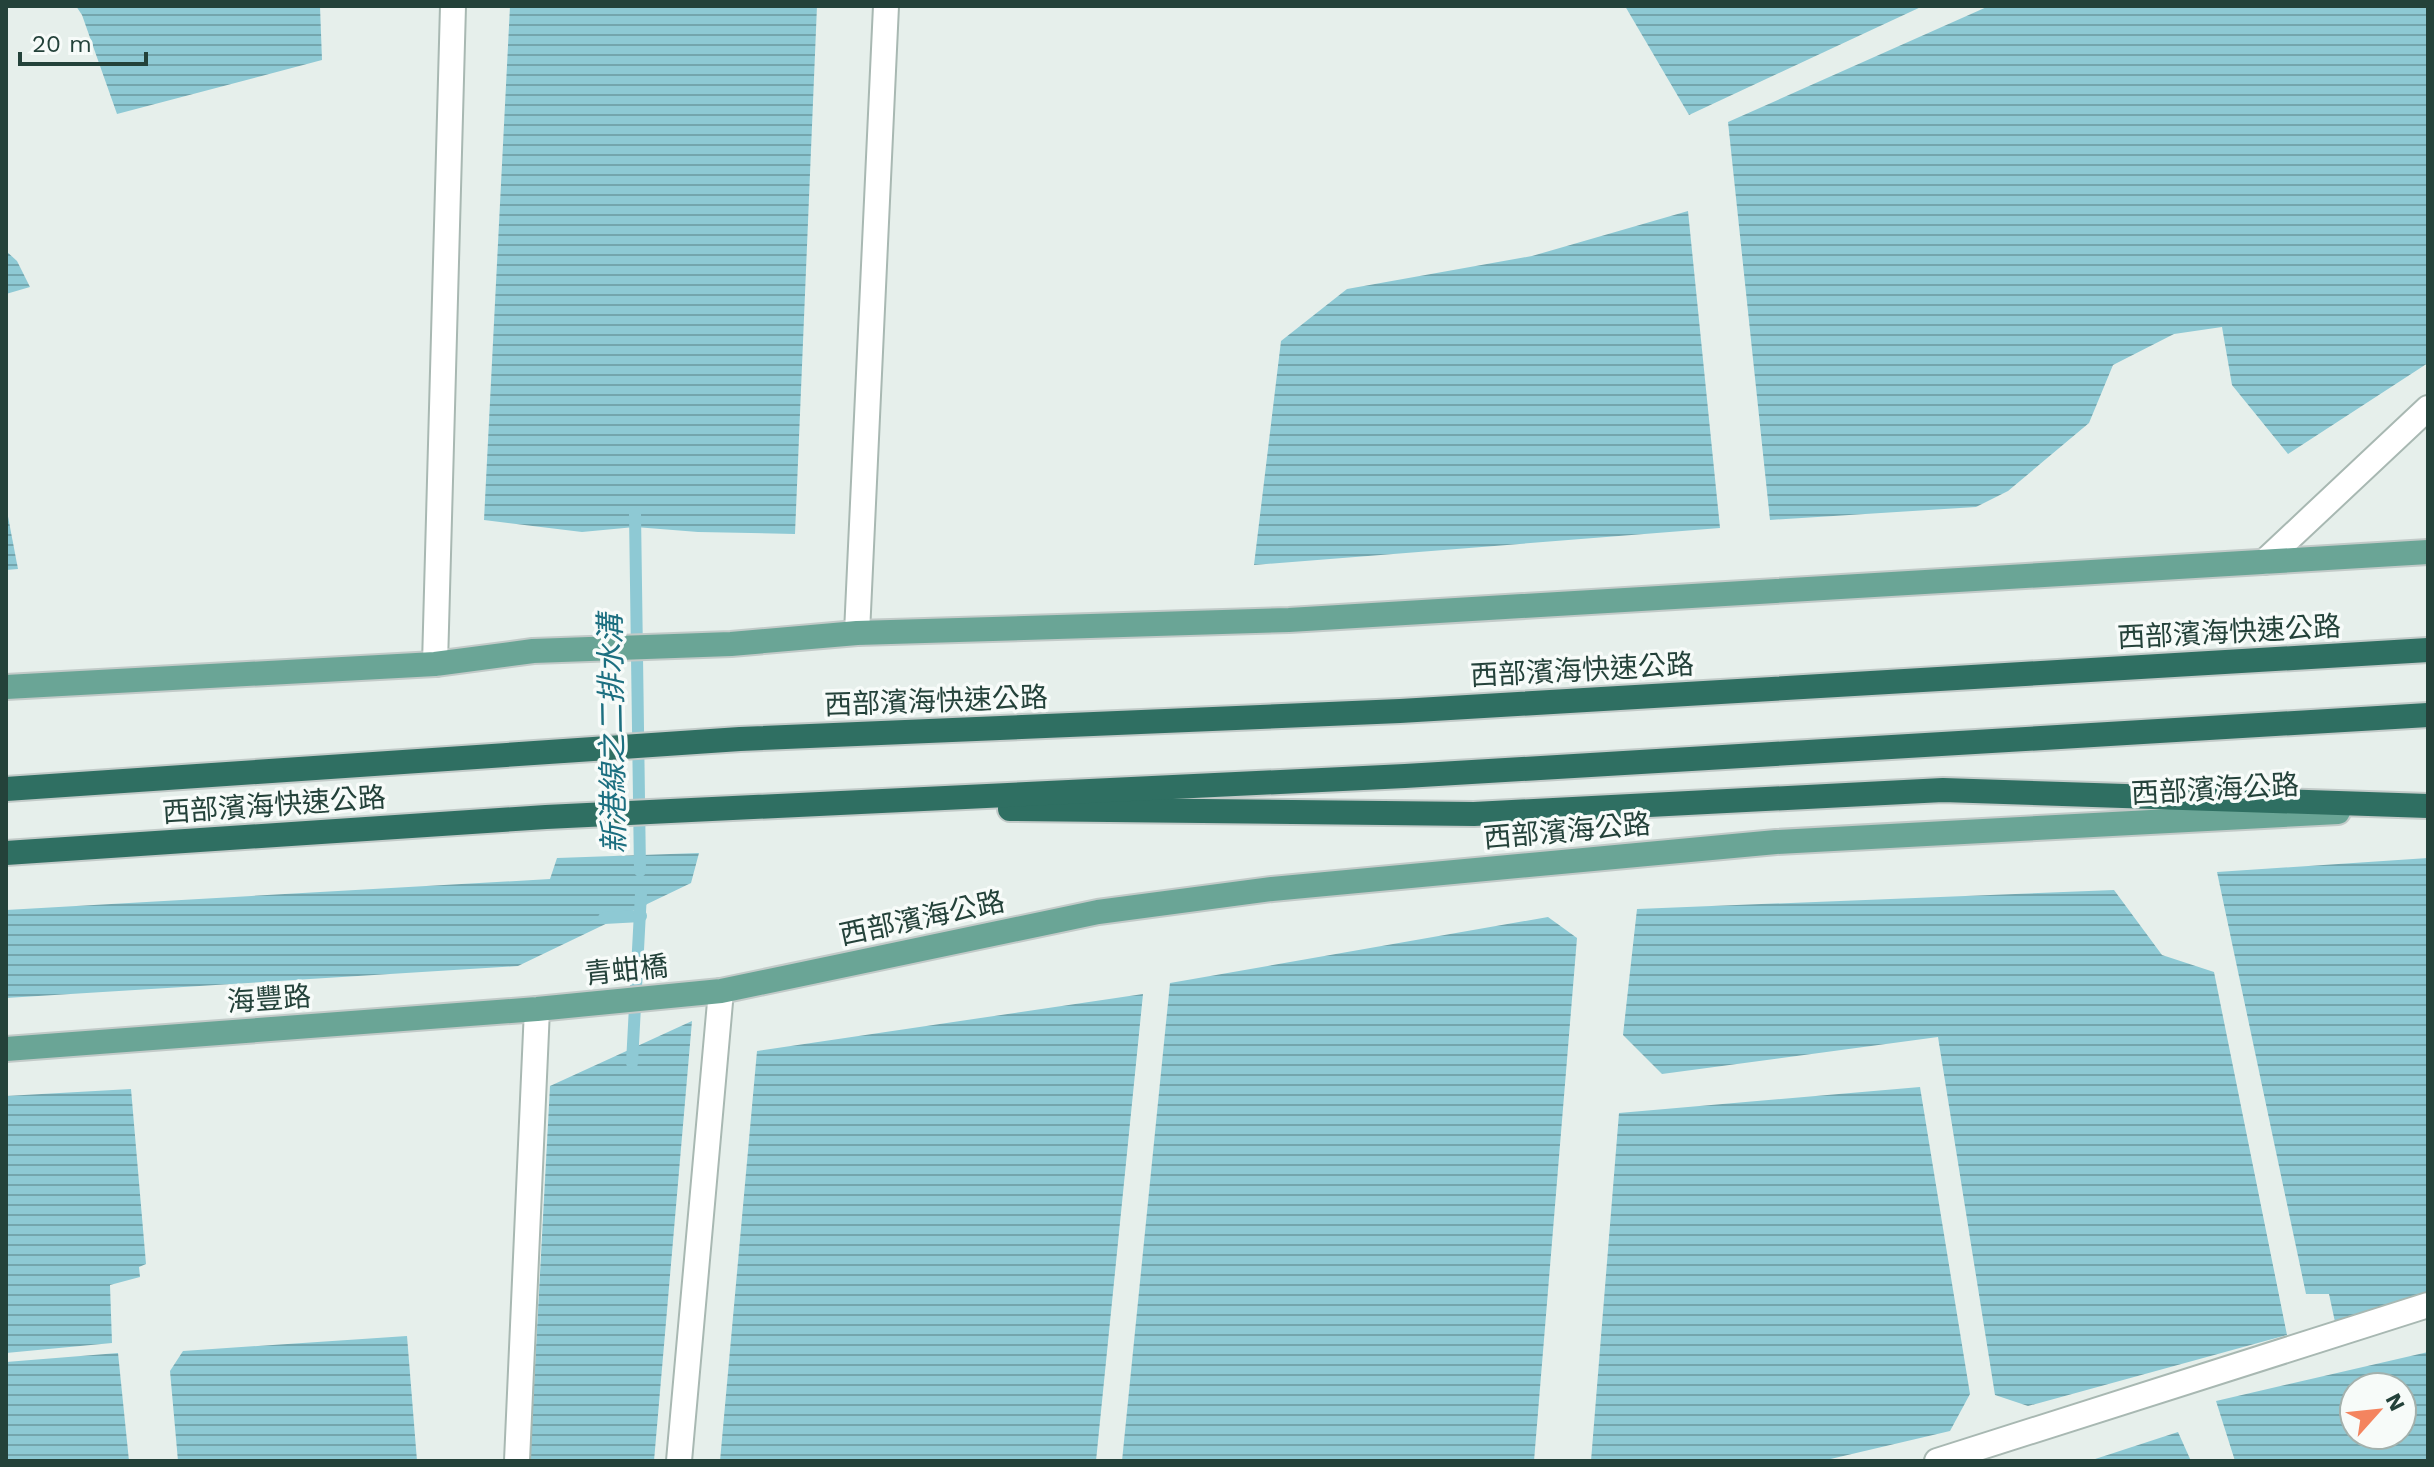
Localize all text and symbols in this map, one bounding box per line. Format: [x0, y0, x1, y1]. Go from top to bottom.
scale bar [20, 16, 146, 66]
text: 20 m [32, 30, 92, 58]
water label: 新港線之二排水溝 [592, 610, 632, 854]
street label: 西部濱海快速公路 [2116, 610, 2342, 654]
street label: 西部濱海快速公路 [1469, 648, 1695, 692]
street label: 西部濱海快速公路 [823, 681, 1049, 721]
street label: 西部濱海公路 [2130, 768, 2300, 810]
street label: 西部濱海快速公路 [161, 781, 387, 829]
street label: 西部濱海公路 [1482, 807, 1652, 855]
street label: 西部濱海公路 [836, 884, 1008, 952]
street label: 青蚶橋 [582, 949, 670, 991]
street label: 海豐路 [226, 980, 312, 1018]
north arrow [2338, 1371, 2418, 1451]
text: N [2381, 1389, 2410, 1415]

